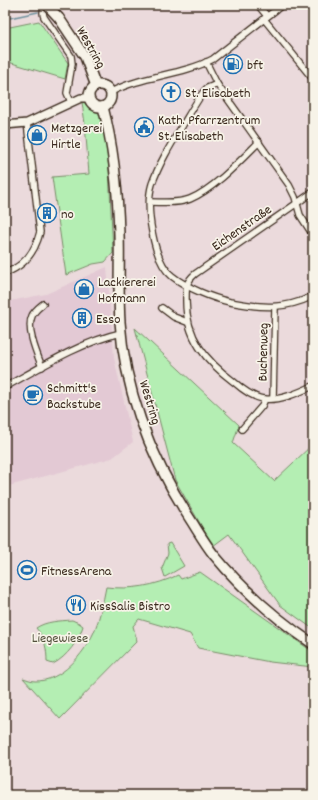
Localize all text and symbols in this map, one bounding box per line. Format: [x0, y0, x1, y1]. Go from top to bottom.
street label: Westring [70, 23, 110, 73]
fuel station icon: bft [222, 53, 244, 75]
place label: bft [247, 56, 263, 76]
church icon: St. Elisabeth [160, 81, 182, 103]
place label: St. Elisabeth [185, 84, 250, 104]
place label: Kath. Pfarrzentrum St. Elisabeth [158, 111, 260, 147]
public building icon: Kath. Pfarrzentrum St. Elisabeth [133, 116, 155, 138]
place label: Metzgerei Hirtle [51, 119, 102, 155]
shop icon: Metzgerei Hirtle [26, 124, 48, 146]
street label: Eichenstraße [208, 201, 276, 257]
building icon: no [36, 202, 58, 224]
place label: no [61, 205, 74, 225]
place label: Lackiererei Hofmann [98, 273, 156, 309]
shop icon: Lackiererei Hofmann [73, 278, 95, 300]
building icon: Esso [71, 307, 93, 329]
place label: Esso [96, 310, 120, 330]
street label: Buchenweg [253, 323, 275, 382]
street label: Westring [133, 378, 165, 427]
place label: Schmitt's Backstube [47, 379, 101, 415]
cafe icon: Schmitt's Backstube [22, 384, 44, 406]
sports icon: FitnessArena [16, 559, 38, 581]
place label: FitnessArena [41, 562, 112, 582]
restaurant icon: KissSalis Bistro [65, 594, 87, 616]
place label: KissSalis Bistro [90, 597, 170, 617]
park label: Liegewiese [32, 629, 88, 649]

